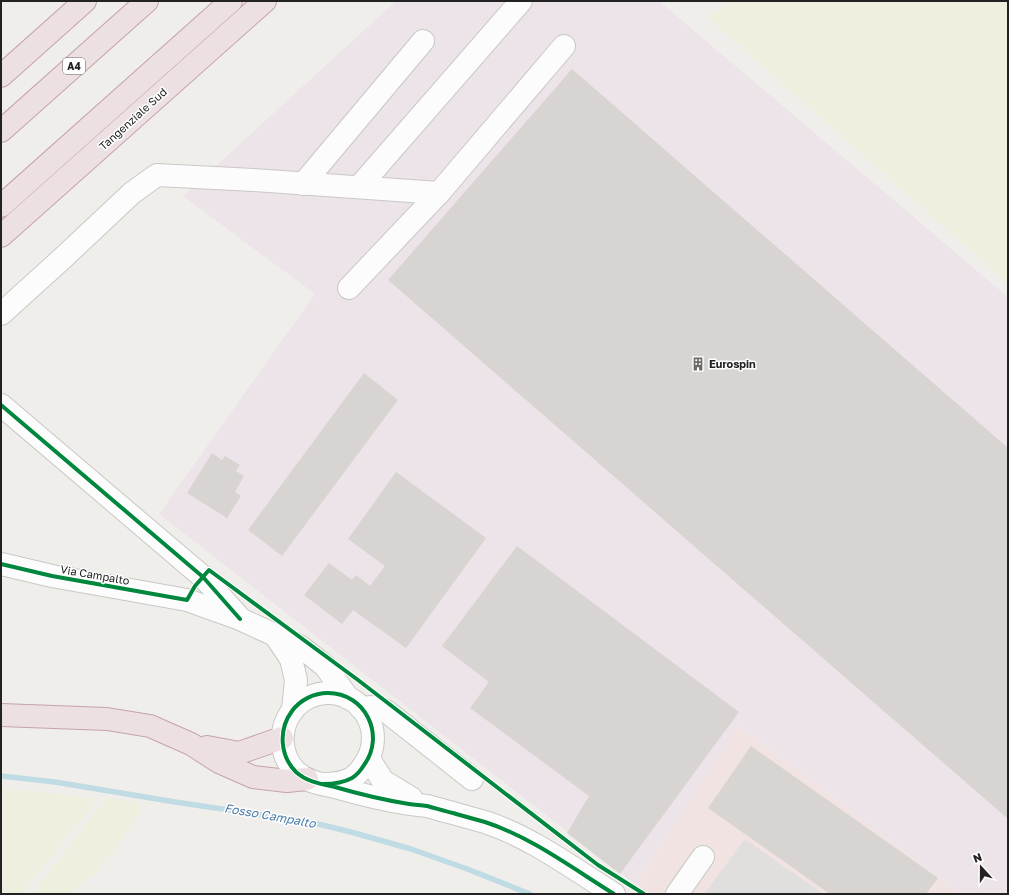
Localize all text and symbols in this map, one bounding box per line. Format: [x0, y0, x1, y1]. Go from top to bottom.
road number: A4 [63, 58, 85, 74]
street label: Tangenziale Sud [96, 85, 169, 152]
building icon: Eurospin [690, 356, 706, 372]
place label: Eurospin [709, 357, 756, 370]
street label: Via Campalto [59, 562, 131, 587]
water label: Fosso Campalto [223, 800, 318, 831]
north arrow [961, 847, 1001, 887]
text: N [971, 850, 983, 865]

